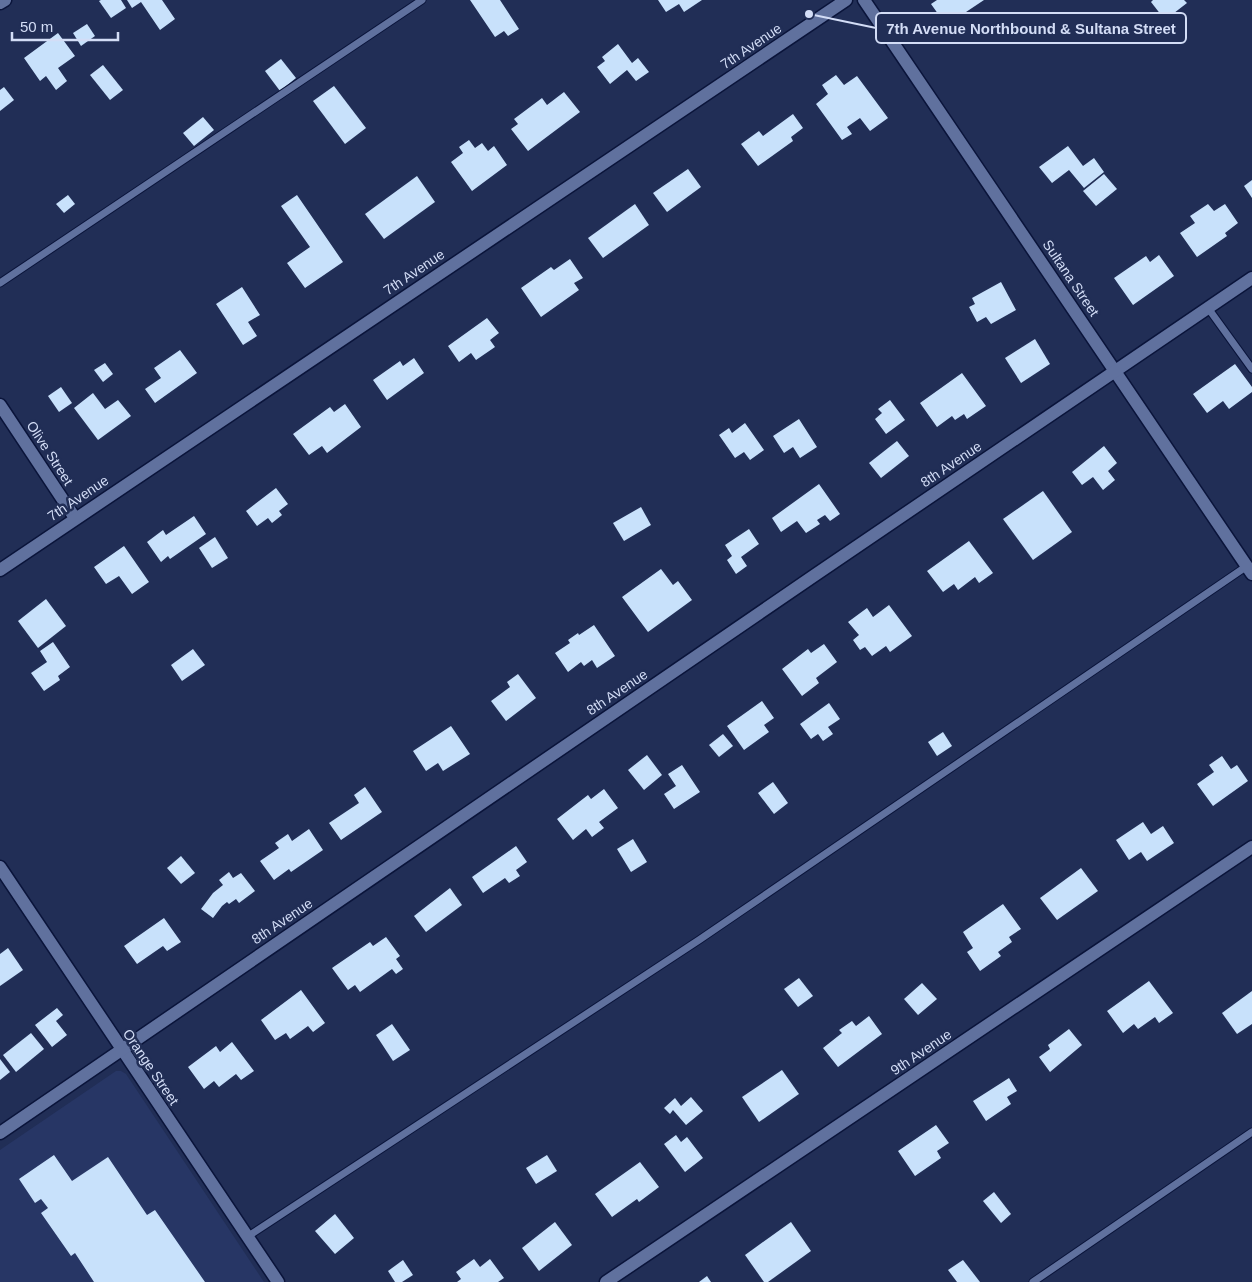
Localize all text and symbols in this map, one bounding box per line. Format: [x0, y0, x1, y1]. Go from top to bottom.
scale bar [12, 10, 119, 42]
callout: 7th Avenue Northbound & Sultana Street [876, 13, 1186, 43]
text: 50 m [20, 18, 53, 35]
street label: 7th Avenue [718, 20, 785, 72]
text: 7th Avenue Northbound & Sultana Street [886, 20, 1176, 37]
street label: Sultana Street [1040, 237, 1102, 319]
street label: 7th Avenue [381, 246, 448, 298]
street label: Olive Street [23, 418, 77, 488]
street label: 8th Avenue [918, 438, 985, 490]
street label: 7th Avenue [45, 472, 112, 524]
street label: 8th Avenue [584, 666, 651, 718]
street label: 8th Avenue [249, 895, 316, 947]
street label: Orange Street [120, 1026, 182, 1108]
street label: 9th Avenue [888, 1026, 955, 1078]

